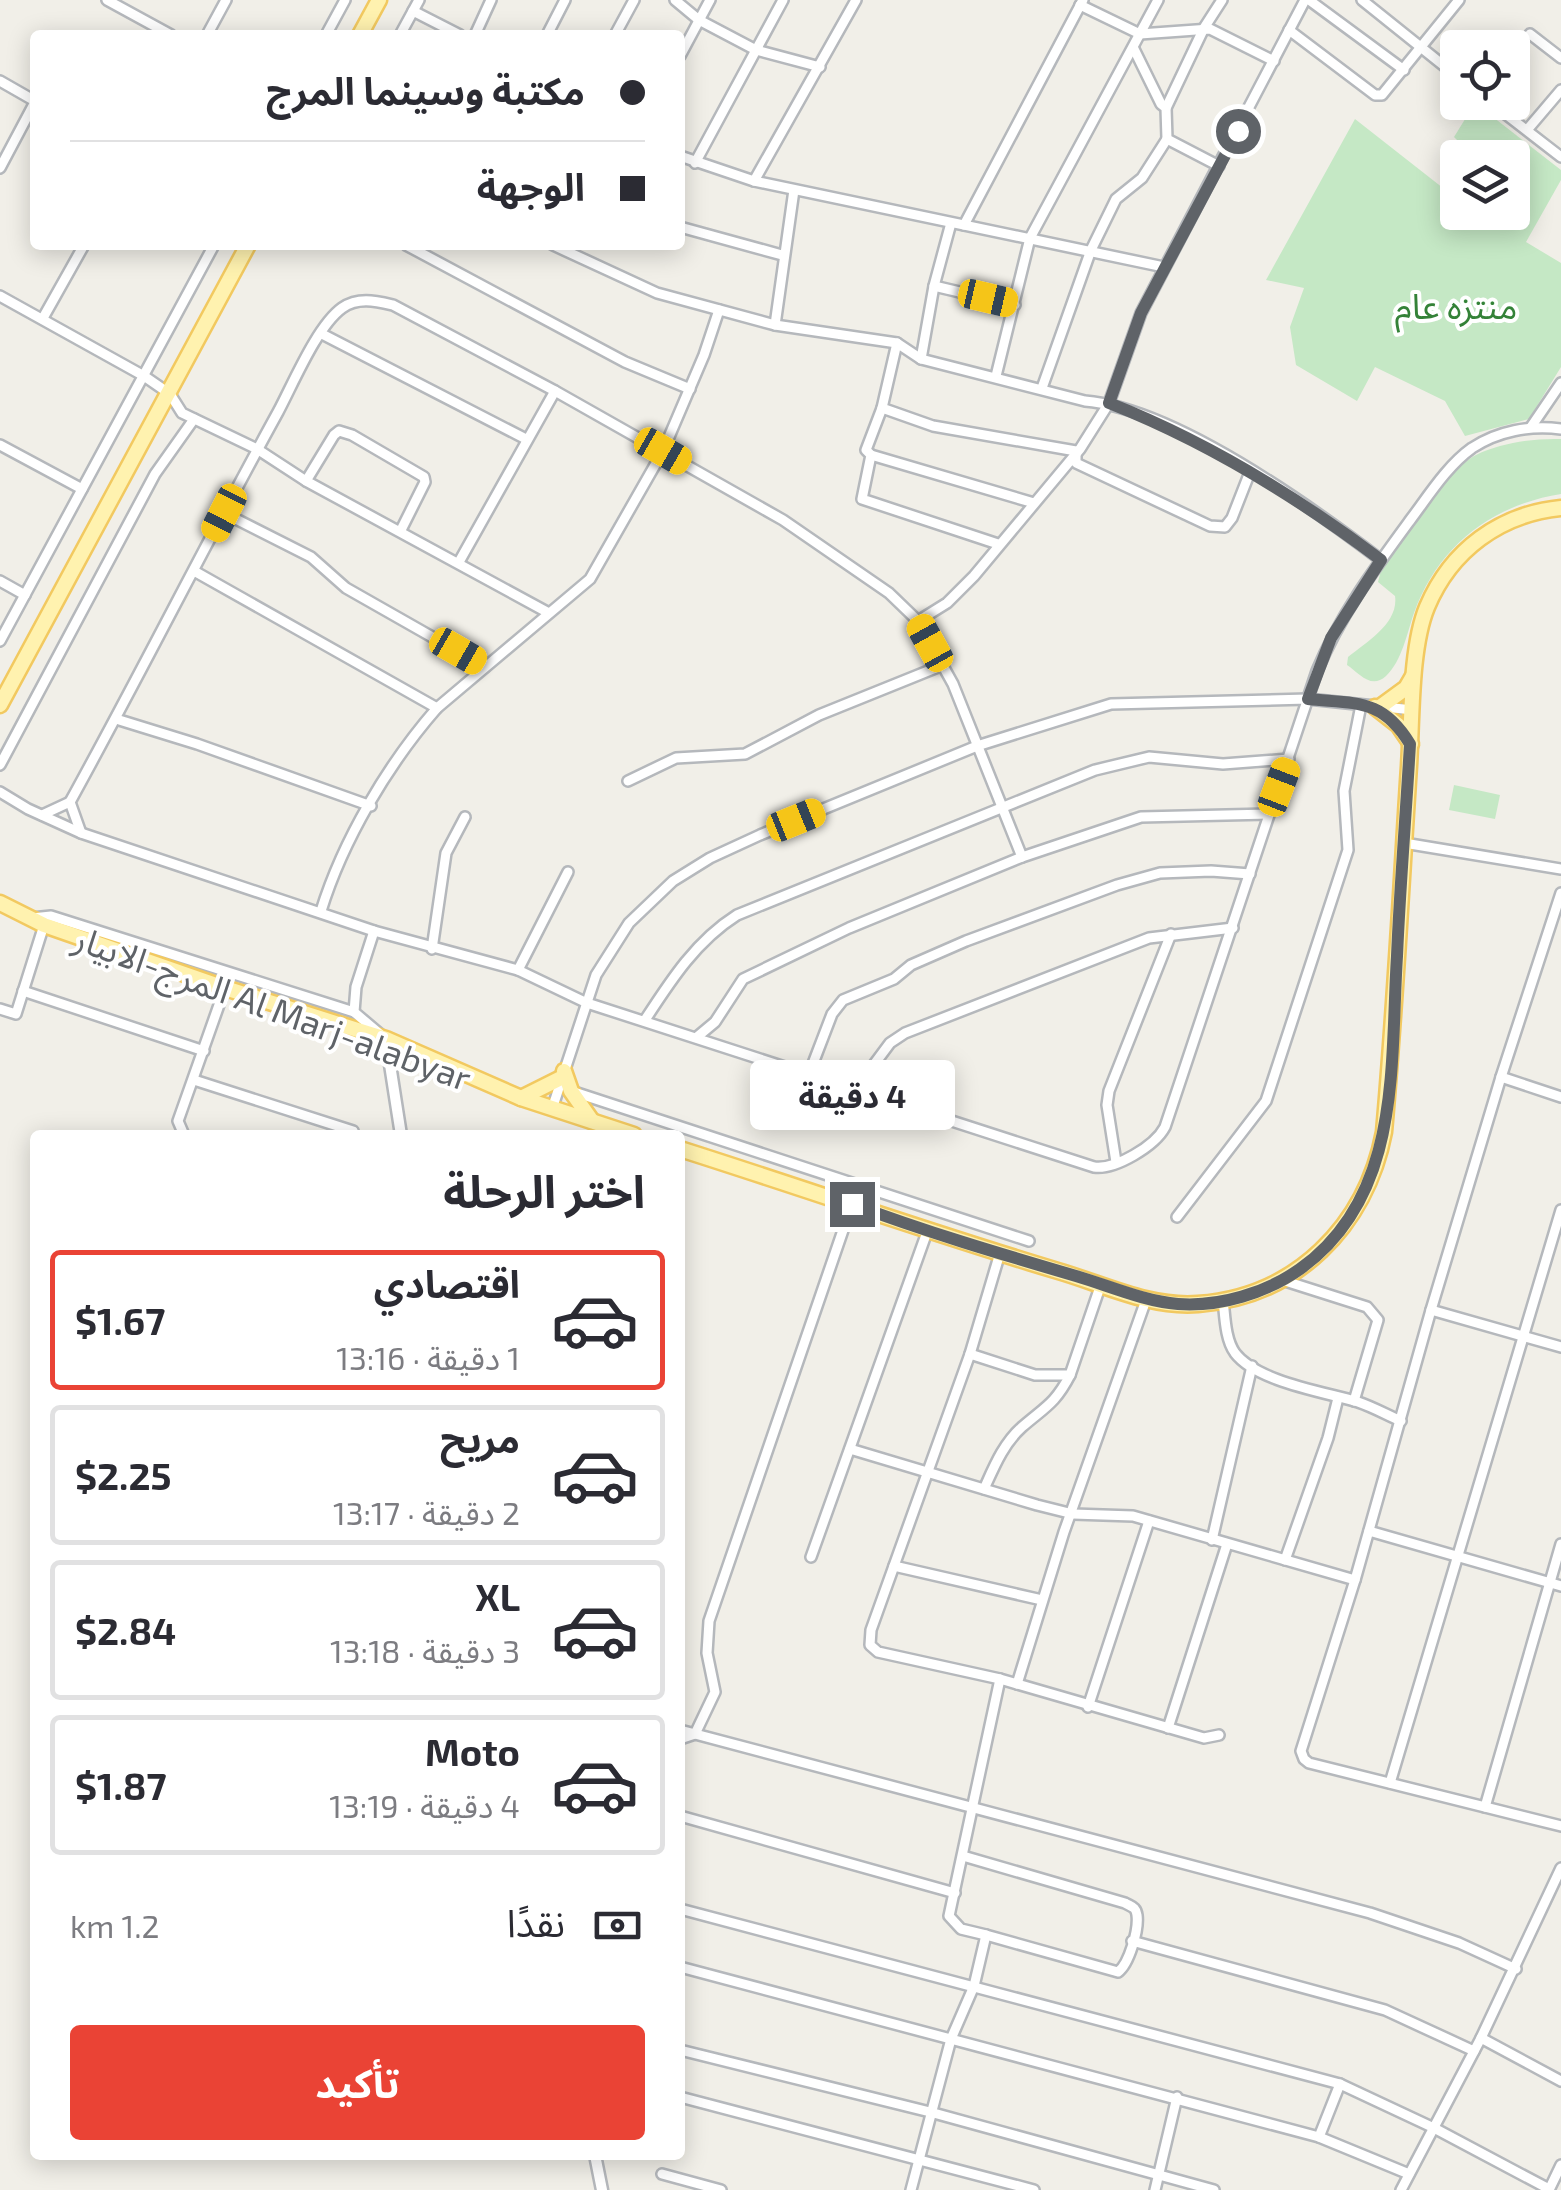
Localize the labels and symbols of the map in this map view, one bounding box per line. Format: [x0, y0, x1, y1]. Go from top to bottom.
route start [1216, 109, 1261, 154]
car [955, 277, 1021, 319]
park label: منتزه عام [1395, 284, 1517, 333]
car [630, 423, 696, 479]
car [197, 479, 251, 547]
car [902, 609, 958, 677]
car [425, 623, 491, 679]
car [1254, 754, 1304, 820]
car [763, 795, 829, 845]
street label: المرج-الابيار Al Marj-alabyar [65, 915, 477, 1105]
callout: 4 دقيقة [750, 1059, 954, 1129]
route end [830, 1182, 875, 1227]

